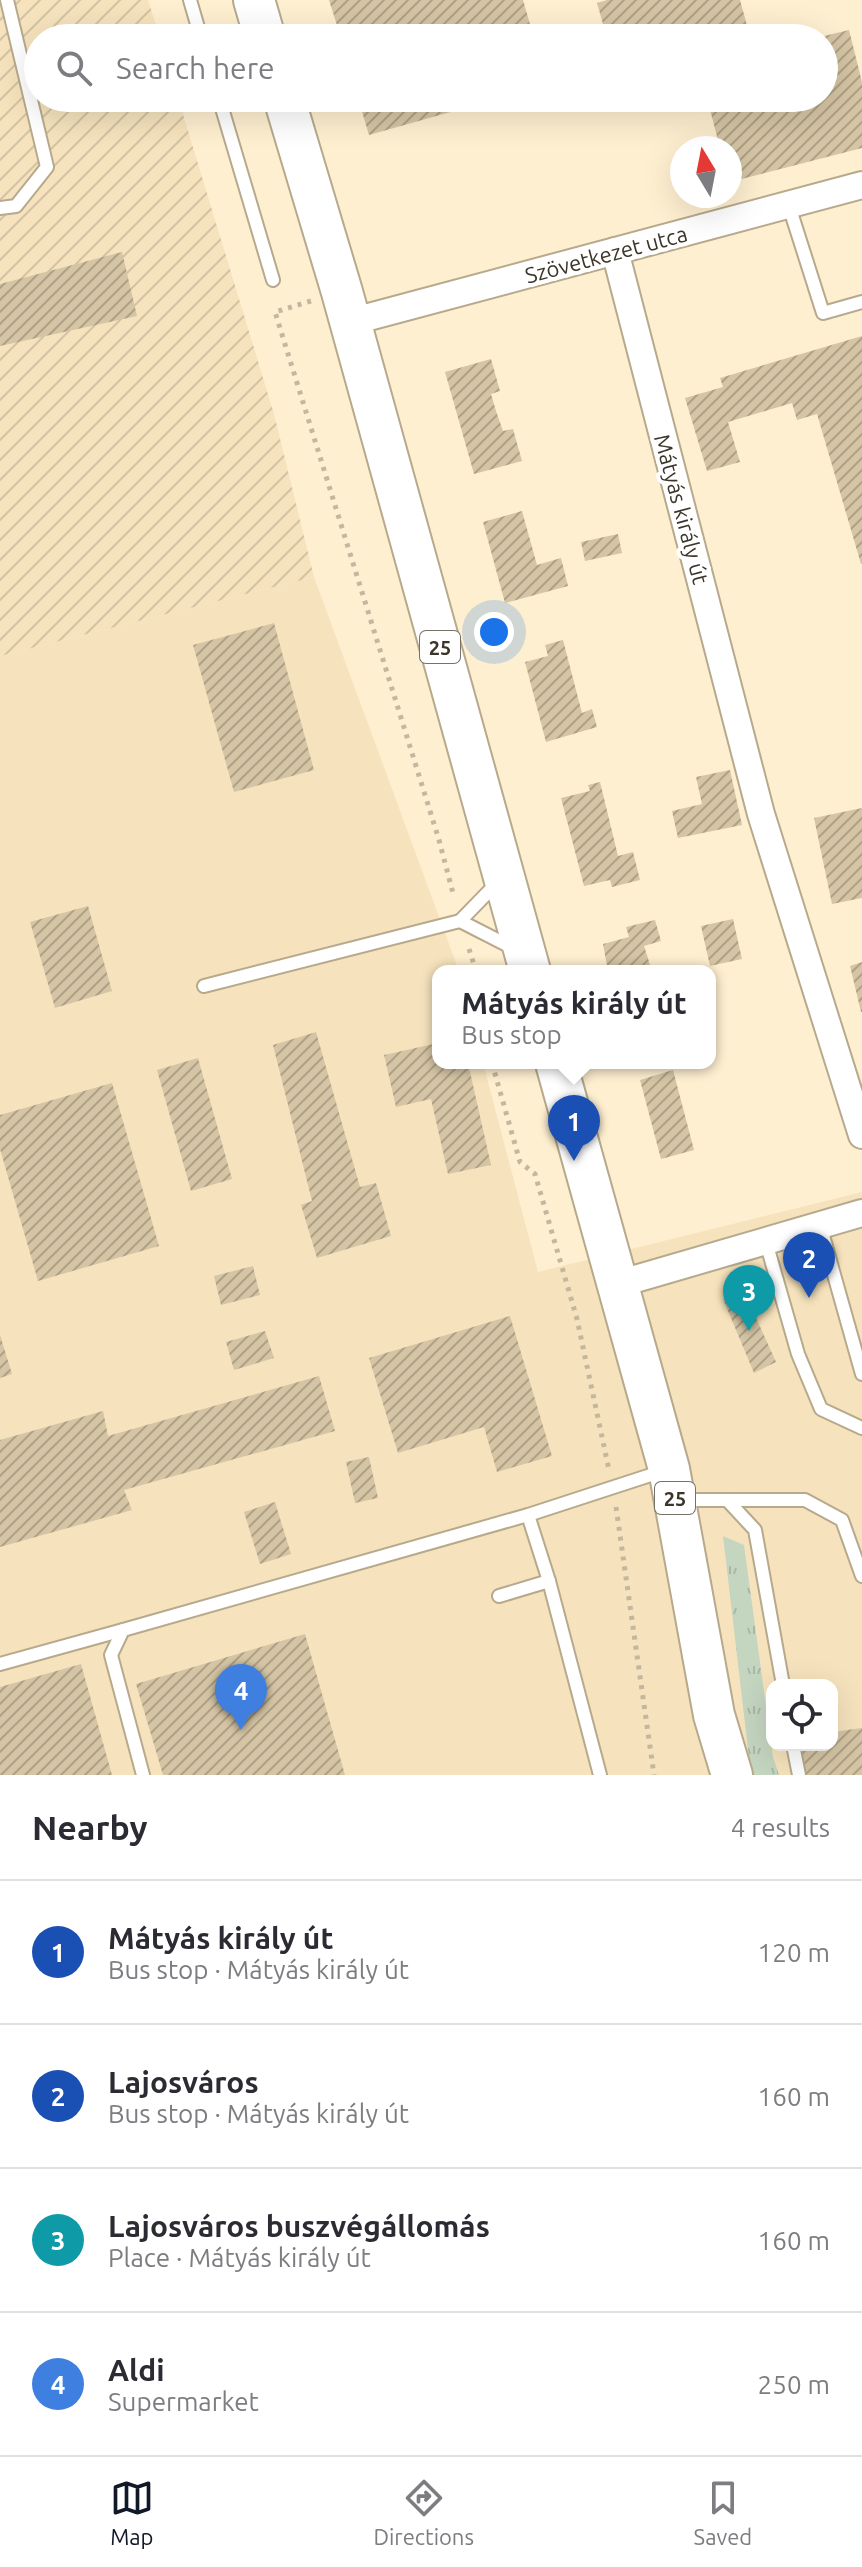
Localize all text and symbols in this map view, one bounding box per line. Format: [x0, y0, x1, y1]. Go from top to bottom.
search box [24, 24, 838, 112]
icon: search [52, 46, 96, 90]
text: Search here [116, 51, 275, 85]
north arrow [670, 136, 742, 208]
street label: Szövetkezet utca [522, 220, 690, 288]
street label: Mátyás király út [650, 431, 714, 587]
your location [474, 612, 514, 652]
road number: 25 [420, 631, 460, 663]
popup [432, 965, 716, 1069]
text: Mátyás király út [461, 986, 687, 1020]
text: Bus stop [461, 1020, 562, 1049]
pin: 1 [548, 1095, 600, 1161]
pin: 2 [783, 1232, 835, 1298]
pin: 3 [723, 1265, 775, 1331]
road number: 25 [655, 1482, 695, 1514]
pin: 4 [215, 1664, 267, 1730]
map controls [766, 1679, 838, 1751]
button: locate [766, 1679, 838, 1751]
text: Nearby [32, 1808, 147, 1846]
text: 4 results [731, 1813, 830, 1842]
text: Mátyás király út [108, 1921, 333, 1955]
text: 1 [51, 1938, 65, 1967]
text: 120 m [758, 1938, 830, 1967]
text: Bus stop · Mátyás király út [108, 1955, 409, 1984]
text: Lajosváros [108, 2065, 259, 2099]
text: 2 [51, 2082, 65, 2111]
text: 160 m [758, 2082, 830, 2111]
text: Bus stop · Mátyás király út [108, 2099, 409, 2128]
text: Lajosváros buszvégállomás [108, 2209, 490, 2243]
text: 3 [51, 2226, 65, 2255]
text: 160 m [758, 2226, 830, 2255]
text: Place · Mátyás király út [108, 2243, 371, 2272]
text: Aldi [108, 2353, 165, 2387]
text: 4 [51, 2370, 65, 2399]
text: 250 m [758, 2370, 830, 2399]
text: Supermarket [108, 2387, 259, 2416]
tab: Map [110, 2476, 154, 2549]
tab: Directions [373, 2476, 474, 2549]
tab: Saved [694, 2476, 752, 2549]

